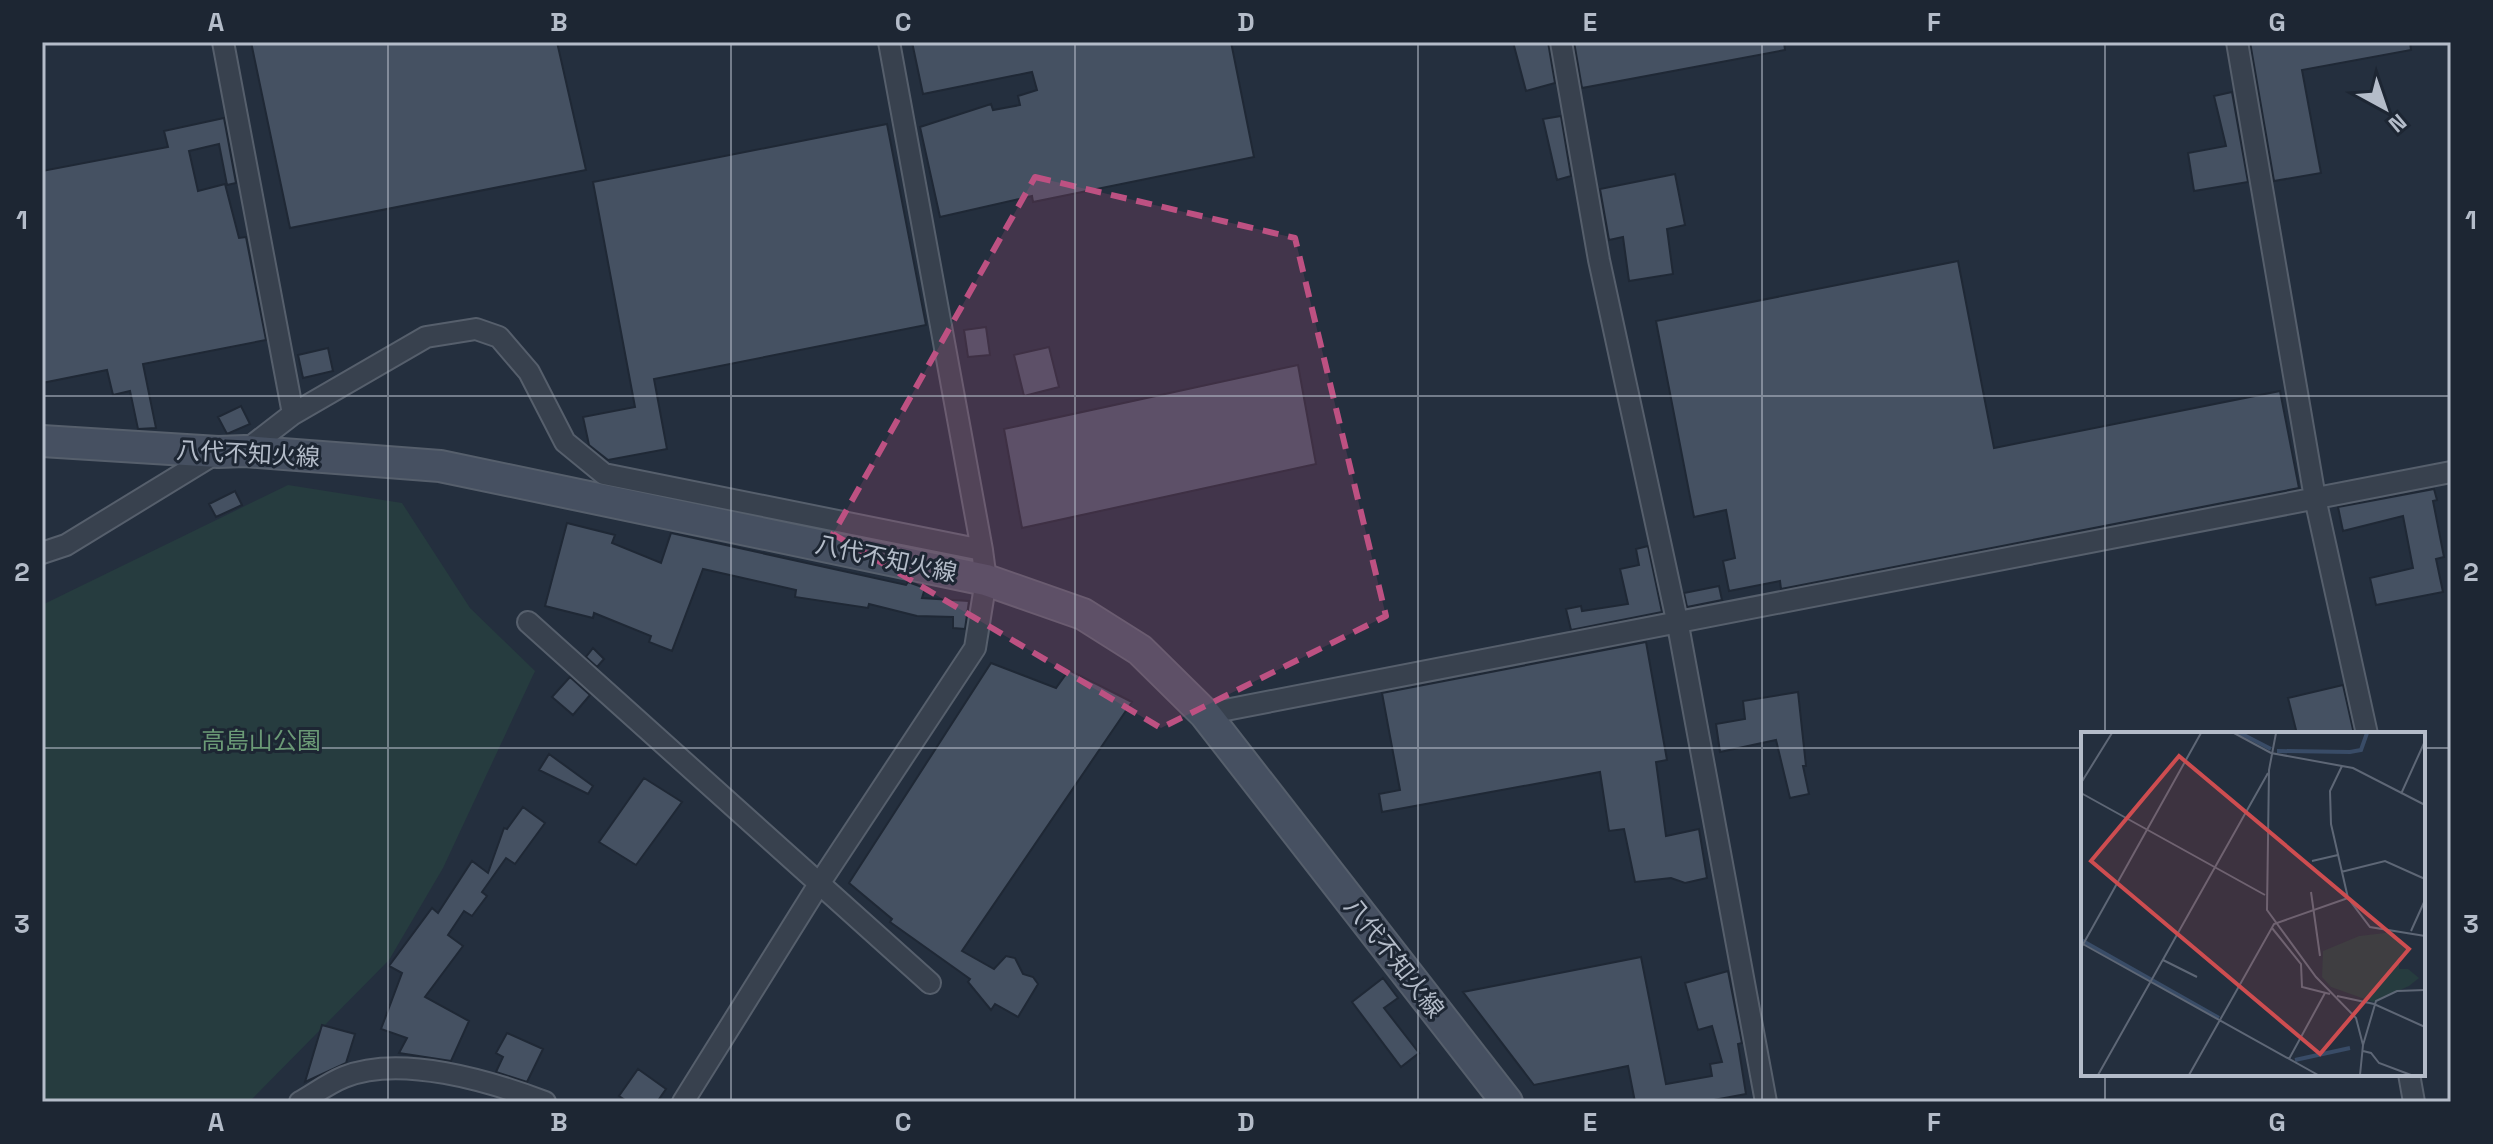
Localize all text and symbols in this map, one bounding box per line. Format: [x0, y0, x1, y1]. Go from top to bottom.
text: A [208, 5, 225, 39]
text: B [550, 5, 568, 39]
text: C [895, 5, 911, 39]
text: D [1237, 5, 1255, 39]
text: E [1583, 5, 1597, 39]
text: F [1927, 5, 1941, 39]
text: G [2268, 5, 2286, 39]
north arrow [2345, 68, 2425, 148]
text: N [2383, 108, 2413, 139]
text: 1 [16, 203, 28, 237]
text: 1 [2465, 203, 2477, 237]
street label: 八代不知火線 [175, 434, 321, 473]
street label: 八代不知火線 [812, 528, 960, 589]
text: 2 [14, 555, 30, 589]
text: 2 [2463, 555, 2479, 589]
park label: 高島山公園 [201, 725, 321, 756]
inset map [2081, 732, 2425, 1076]
street label: 八代不知火線 [1338, 891, 1451, 1024]
text: 3 [14, 907, 30, 941]
text: 3 [2463, 907, 2479, 941]
text: A [208, 1105, 225, 1139]
text: B [550, 1105, 568, 1139]
text: C [895, 1105, 911, 1139]
text: D [1237, 1105, 1255, 1139]
text: E [1583, 1105, 1597, 1139]
text: F [1927, 1105, 1941, 1139]
text: G [2268, 1105, 2286, 1139]

